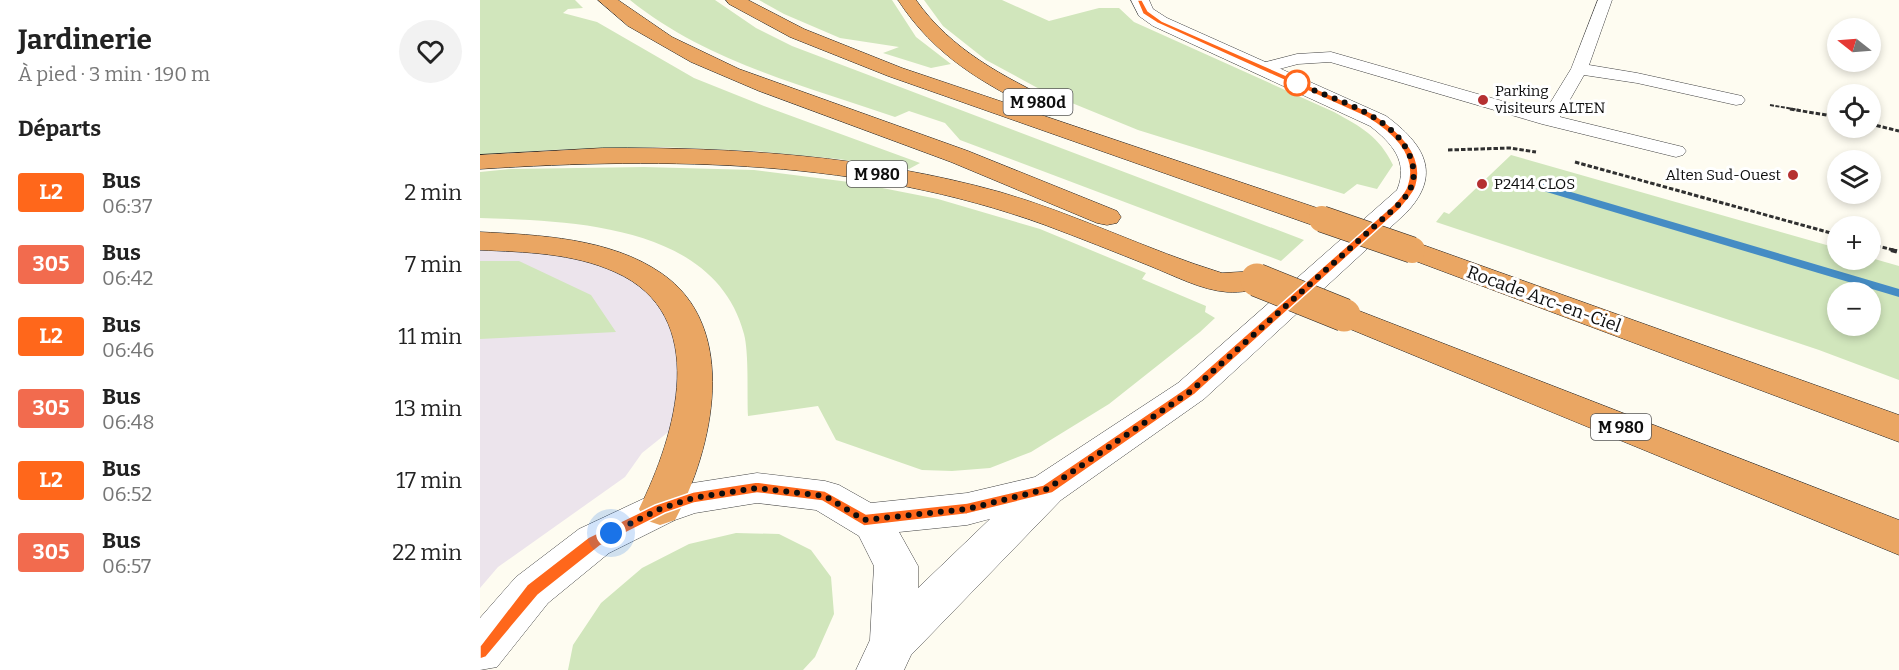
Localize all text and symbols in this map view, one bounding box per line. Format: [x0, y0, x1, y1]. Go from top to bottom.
north arrow [1827, 18, 1881, 72]
map controls [1827, 18, 1881, 336]
button: heart [399, 20, 462, 83]
text: Jardinerie [18, 23, 152, 56]
text: À pied · 3 min · 190 m [18, 62, 210, 86]
unlabelled marker [1284, 70, 1310, 96]
place label: Parking visiteurs ALTEN [1494, 82, 1606, 117]
button: locate [1827, 84, 1881, 138]
road number: M 980d [1004, 89, 1072, 115]
marker: Parking visiteurs ALTEN [1476, 93, 1490, 107]
text: Départs [18, 115, 101, 142]
button: layers [1827, 150, 1881, 204]
road number: M 980 [847, 161, 907, 187]
place label: Alten Sud-Ouest [1665, 166, 1782, 184]
text: Bus [102, 167, 141, 194]
marker: Alten Sud-Ouest [1786, 168, 1800, 182]
place label: P2414 CLOS [1494, 175, 1575, 193]
marker: P2414 CLOS [1475, 177, 1489, 191]
text: L2 [39, 179, 63, 205]
text: 2 min [404, 179, 462, 206]
text: 06:37 [102, 194, 152, 218]
button: + [1827, 216, 1881, 270]
text: Bus [102, 239, 141, 266]
text: 305 [33, 251, 69, 277]
text: 7 min [405, 251, 462, 278]
street label: Rocade Arc-en-Ciel [1464, 261, 1624, 337]
text: 06:42 [102, 266, 153, 290]
button: − [1827, 282, 1881, 336]
text: Bus [102, 311, 141, 338]
text: L2 [39, 323, 63, 349]
text: 11 min [398, 323, 462, 350]
text: 06:46 [102, 338, 154, 362]
text: Bus [102, 383, 141, 410]
text: 305 [33, 395, 69, 421]
text: 13 min [395, 395, 462, 422]
text: 06:48 [102, 410, 154, 434]
road number: M 980 [1591, 414, 1651, 440]
text: Bus [102, 455, 141, 482]
text: L2 [39, 467, 63, 493]
text: 17 min [396, 467, 462, 494]
text: 06:52 [102, 482, 152, 506]
your location [596, 518, 626, 548]
text: Bus [102, 527, 141, 554]
text: 305 [33, 539, 69, 565]
text: 22 min [392, 539, 462, 566]
text: 06:57 [102, 554, 151, 578]

